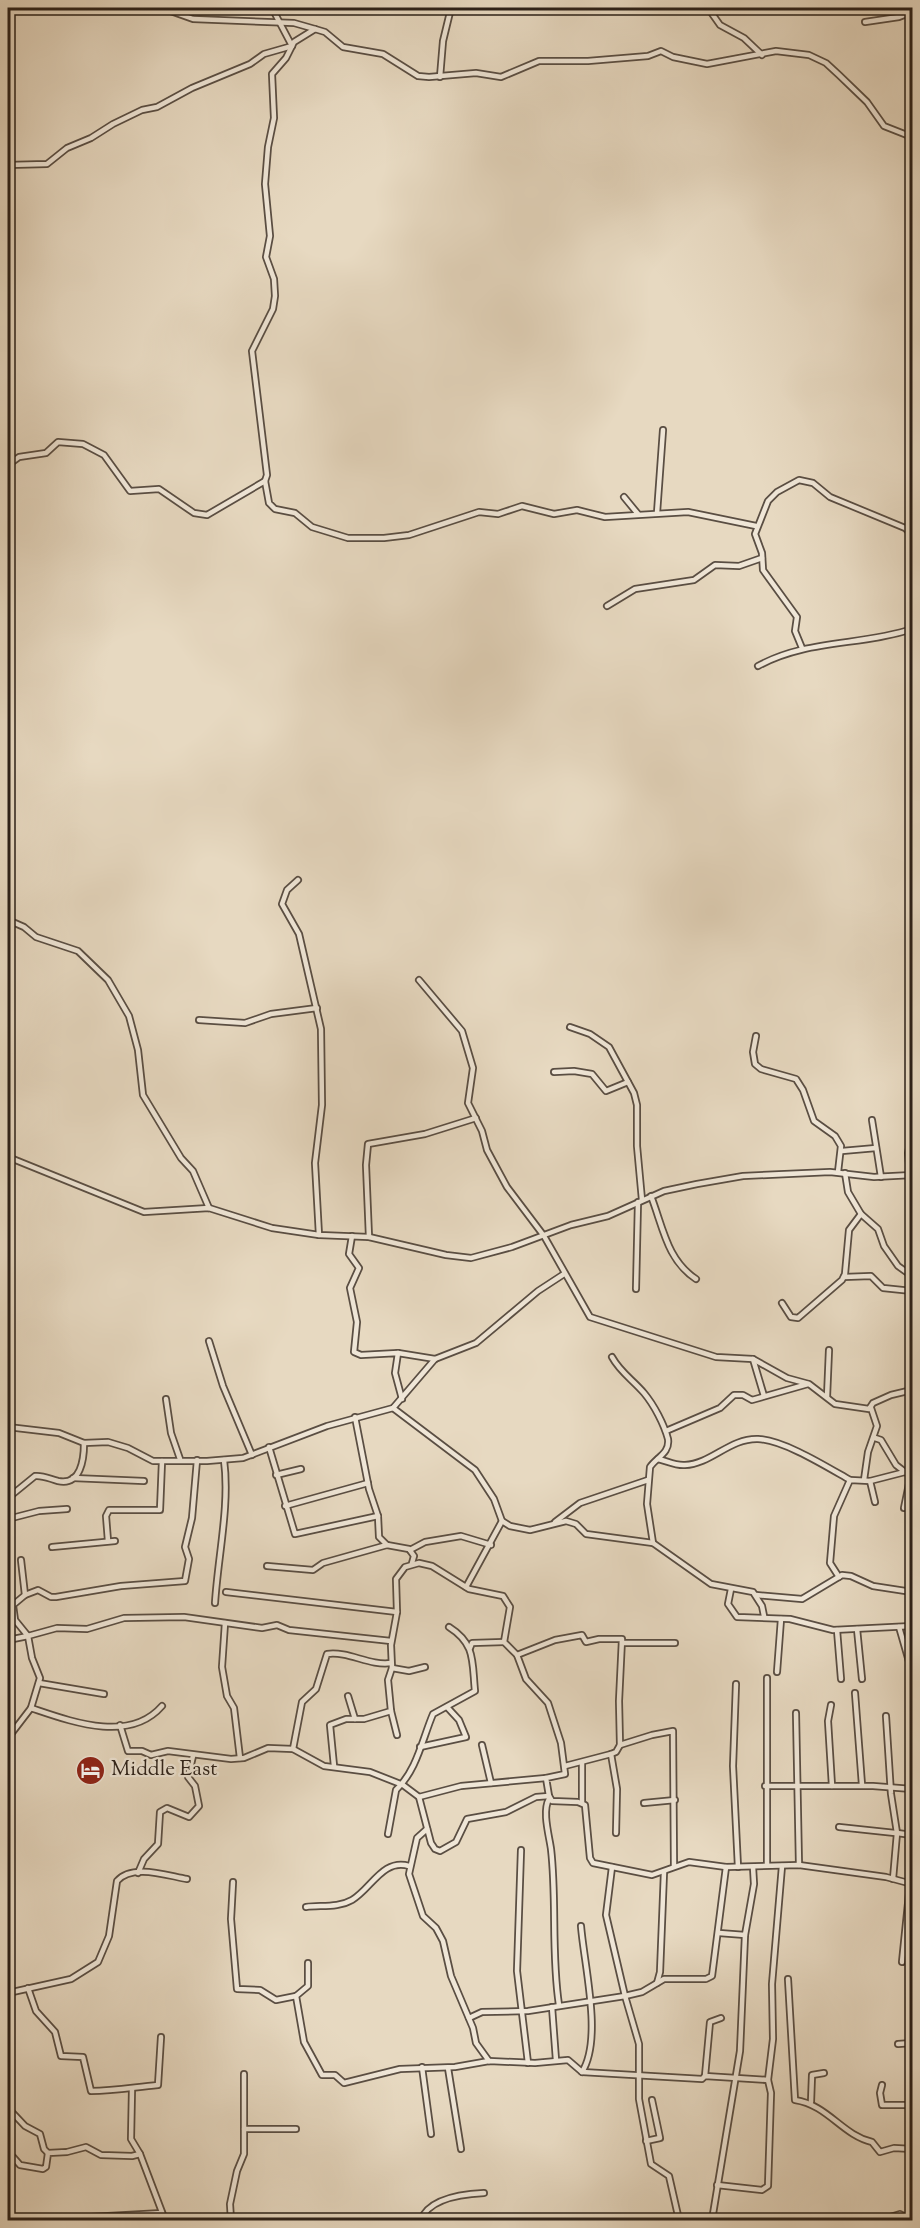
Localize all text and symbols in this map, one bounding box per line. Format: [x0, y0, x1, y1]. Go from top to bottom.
hotel icon: Middle East [74, 1754, 106, 1786]
place label: Middle East [111, 1755, 217, 1785]

